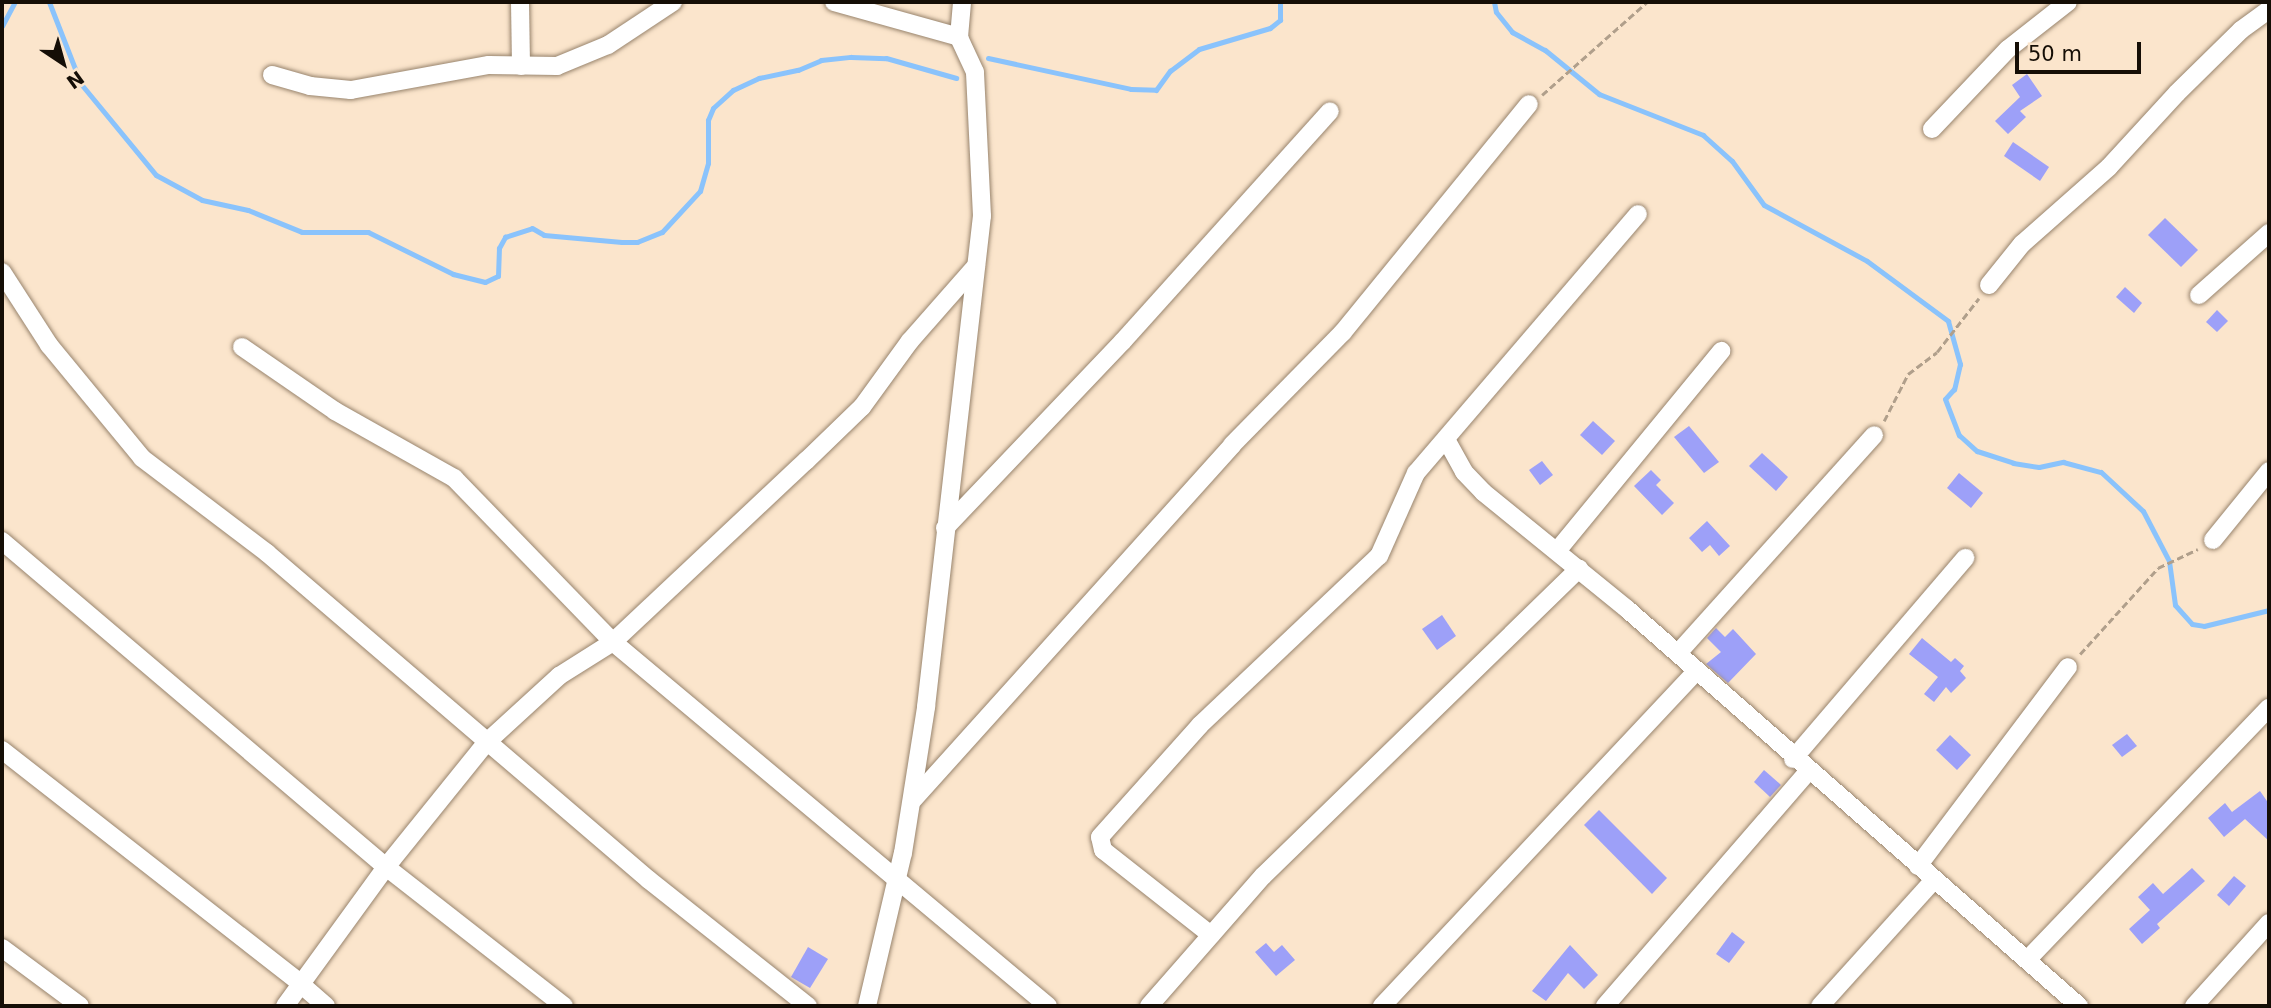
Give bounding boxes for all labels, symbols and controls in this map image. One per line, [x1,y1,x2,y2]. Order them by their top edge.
north arrow [28,28,98,98]
scale bar [2019,28,2145,72]
text: 50 m [2028,42,2082,66]
text: N [62,66,88,94]

